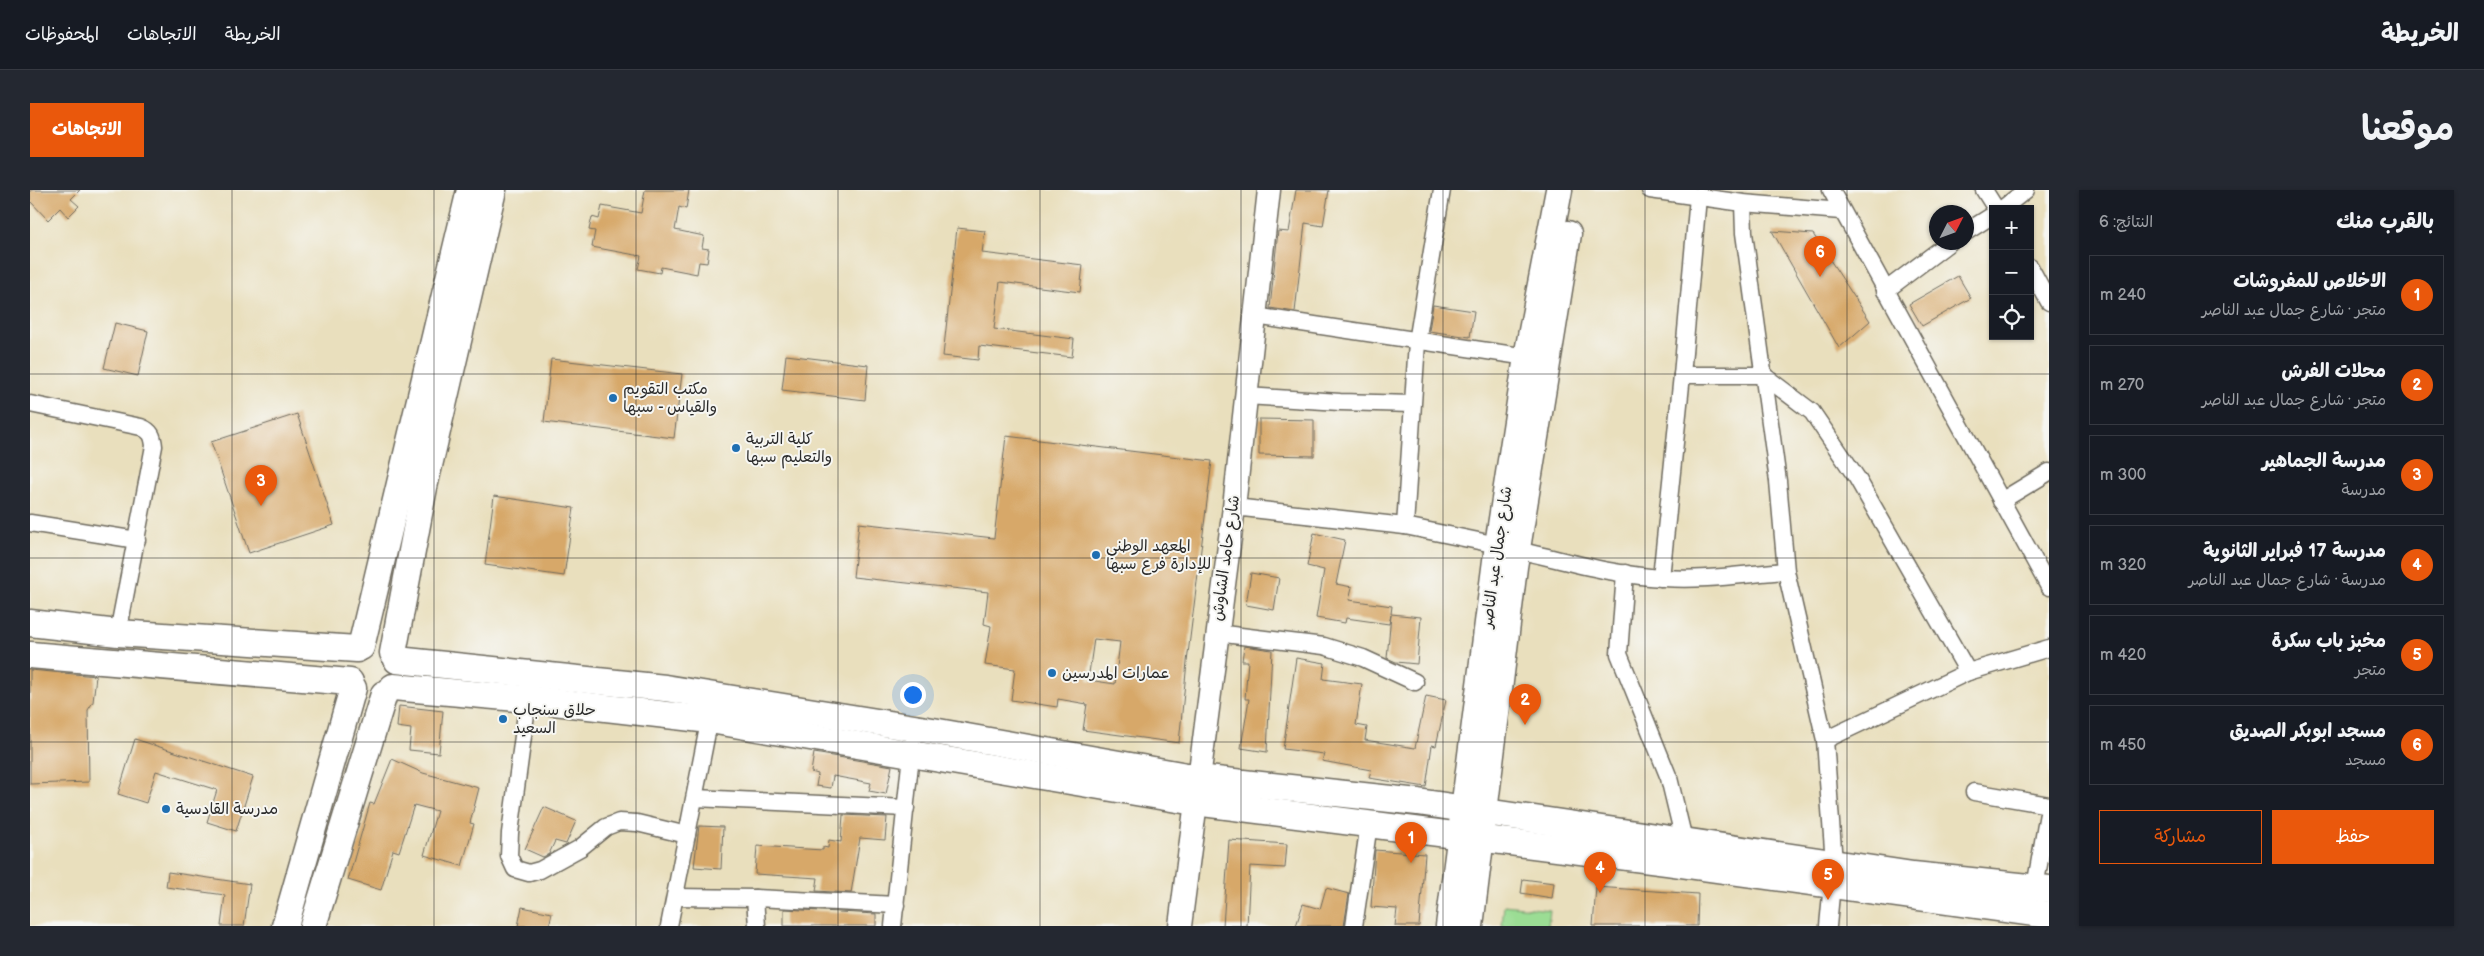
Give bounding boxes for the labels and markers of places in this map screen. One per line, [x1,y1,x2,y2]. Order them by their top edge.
pin: 6 [1804,236,1836,277]
place label: مكتب التقويم والقياس - سبها [623,380,717,417]
marker: مكتب التقويم والقياس - سبها [607,392,619,404]
place label: كلية التربية والتعليم سبها [746,430,832,469]
marker: كلية التربية والتعليم سبها [730,442,742,454]
pin: 3 [245,465,277,506]
place label: المعهد الوطني للإدارة فرع سبها [1106,537,1211,575]
marker: المعهد الوطني للإدارة فرع سبها [1090,549,1102,561]
place label: عمارات المدرسين [1062,664,1170,683]
marker: عمارات المدرسين [1046,667,1058,679]
pin: 2 [1509,684,1541,725]
place label: حلاق سنجاب السعيد [513,701,596,738]
marker: حلاق سنجاب السعيد [497,713,509,725]
place label: مدرسة القادسية [176,800,278,819]
marker: مدرسة القادسية [160,803,172,815]
pin: 1 [1395,822,1427,863]
pin: 4 [1584,852,1616,893]
pin: 5 [1812,859,1844,900]

